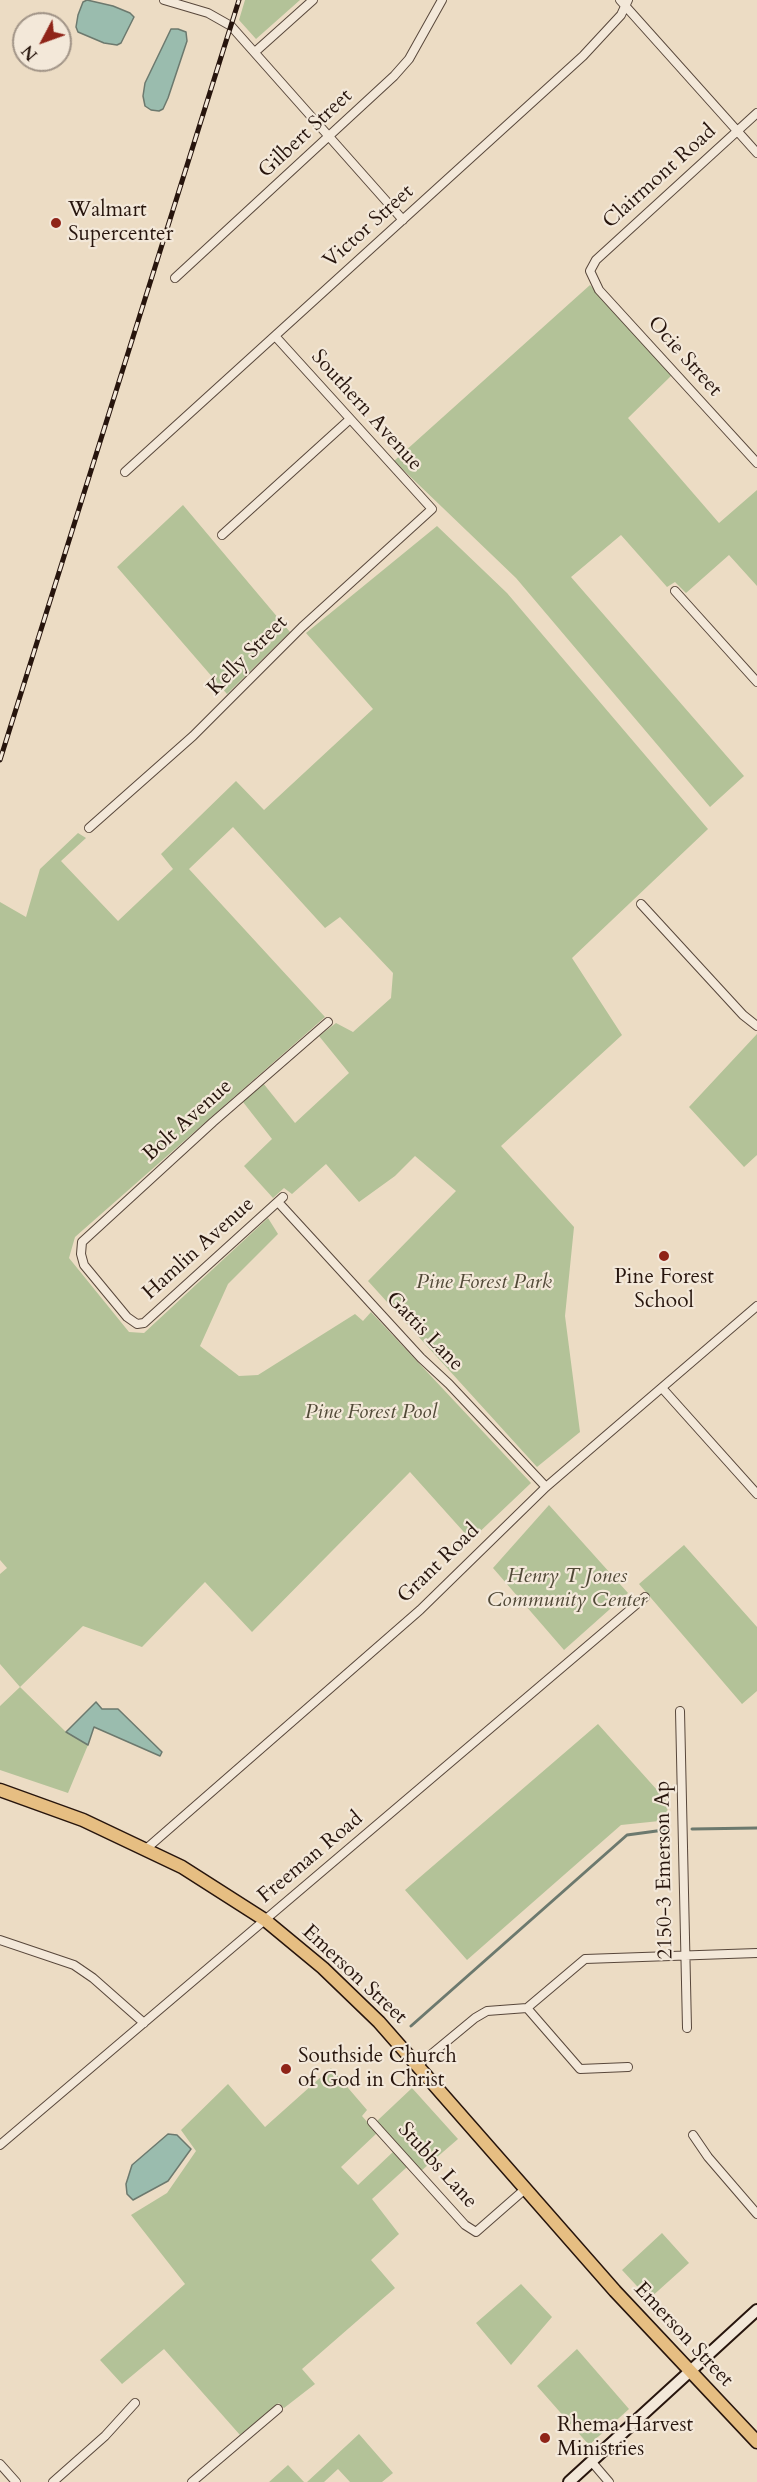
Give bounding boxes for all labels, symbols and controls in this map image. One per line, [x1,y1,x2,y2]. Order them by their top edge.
north arrow [12,12,72,72]
text: N [17,40,43,65]
street label: Gilbert Street [254,84,358,184]
street label: Clairmont Road [598,120,722,234]
street label: Victor Street [319,180,419,274]
place label: Walmart Supercenter [68,198,173,248]
marker: Walmart Supercenter [49,216,63,230]
street label: Ocie Street [641,312,727,402]
street label: Southern Avenue [305,345,427,477]
street label: Kelly Street [203,611,293,701]
street label: Bolt Avenue [138,1074,238,1168]
street label: Hamlin Avenue [138,1192,260,1306]
marker: Pine Forest School [657,1249,671,1263]
place label: Pine Forest School [614,1265,714,1315]
park label: Pine Forest Park [416,1270,552,1296]
street label: Gattis Lane [380,1287,468,1377]
park label: Pine Forest Pool [305,1400,437,1426]
street label: Grant Road [393,1519,485,1609]
park label: Henry T Jones Community Center [487,1564,647,1614]
street label: 2150-3 Emerson Ap [651,1780,679,1960]
street label: Freeman Road [253,1807,369,1909]
street label: Emerson Street [296,1920,412,2030]
place label: Southside Church of God in Christ [298,2044,457,2094]
marker: Southside Church of God in Christ [279,2062,293,2076]
street label: Stubbs Lane [392,2118,482,2214]
street label: Emerson Street [628,2277,738,2393]
place label: Rhema Harvest Ministries [557,2413,693,2463]
marker: Rhema Harvest Ministries [538,2431,552,2445]

